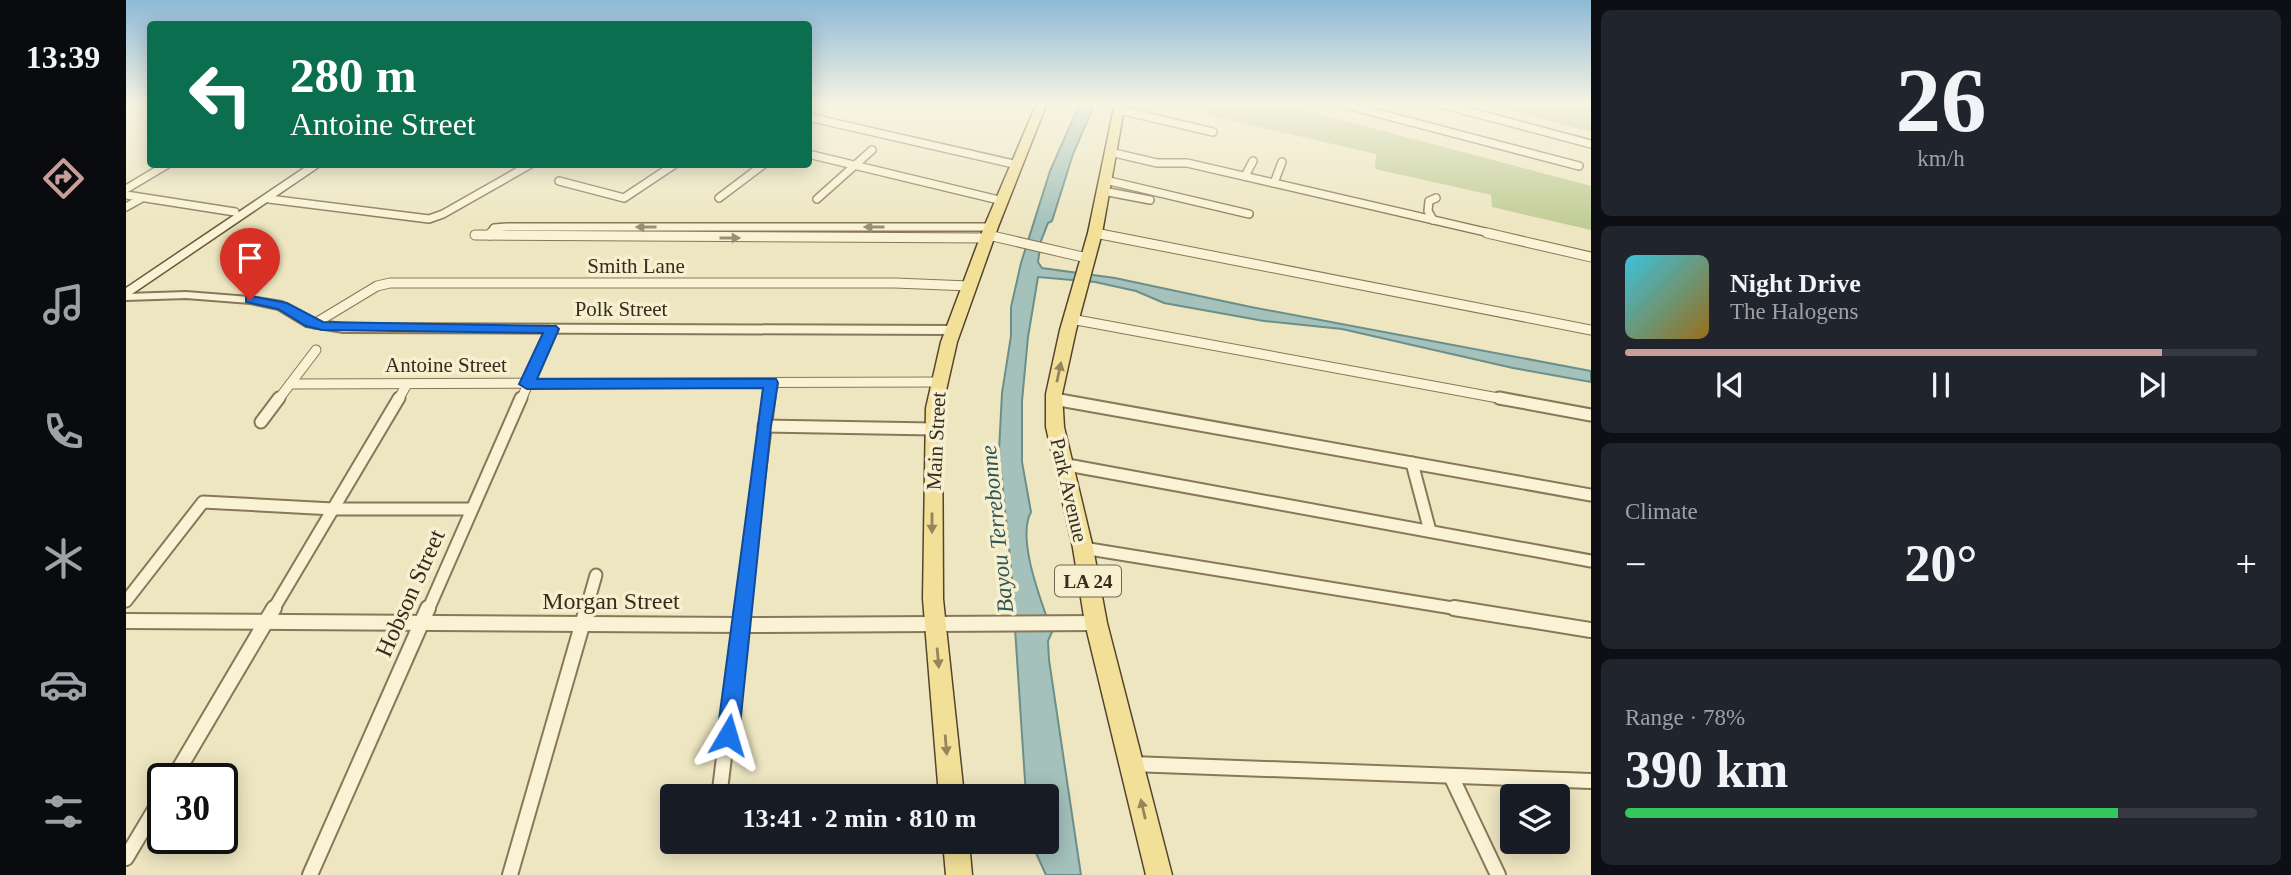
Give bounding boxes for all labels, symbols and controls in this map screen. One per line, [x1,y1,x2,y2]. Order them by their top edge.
text: 13:39 [26,39,100,75]
text: 280 m [290,48,417,103]
icon: left [175,49,266,140]
text: 26 [1896,50,1987,151]
text: Antoine Street [290,106,476,142]
text: km/h [1917,146,1965,171]
icon: directions [39,154,88,203]
one-way arrow [635,221,657,233]
one-way arrow [862,221,884,233]
pin [220,228,280,300]
one-way arrow [719,232,741,244]
icon: arrive [231,239,269,277]
street label: Smith Lane [587,254,685,278]
text: Night Drive [1730,269,1861,298]
icon: music [39,280,88,329]
street label: Polk Street [575,297,668,321]
text: The Halogens [1730,299,1858,324]
street label: Antoine Street [385,353,507,377]
one-way arrow [1054,361,1065,383]
icon: previous [1711,366,1749,404]
icon: pause [1922,366,1960,404]
icon: next [2133,366,2171,404]
street label: Main Street [921,391,951,491]
icon: phone [39,407,88,456]
street label: Park Avenue [1045,435,1093,545]
water label: Bayou Terrebonne [976,444,1018,614]
text: Climate [1625,499,1698,524]
one-way arrow [926,512,938,534]
street label: Hobson Street [370,525,450,661]
icon: climate [39,534,88,583]
text: 20° [1905,535,1977,592]
text: − [1625,543,1646,585]
text: + [2236,543,2257,585]
road number: LA 24 [1055,566,1121,596]
street label: Morgan Street [542,588,680,614]
one-way arrow [933,648,944,670]
icon: car [39,660,88,709]
position arrow [691,698,765,772]
text: Range · 78% [1625,705,1745,730]
one-way arrow [941,734,952,756]
text: 390 km [1625,741,1788,798]
speed limit sign: 30 [147,763,238,854]
map controls [1500,784,1570,854]
button: layers [1500,784,1570,854]
icon: filters [39,787,88,836]
one-way arrow [1137,798,1148,820]
text: 13:41 · 2 min · 810 m [743,804,977,833]

